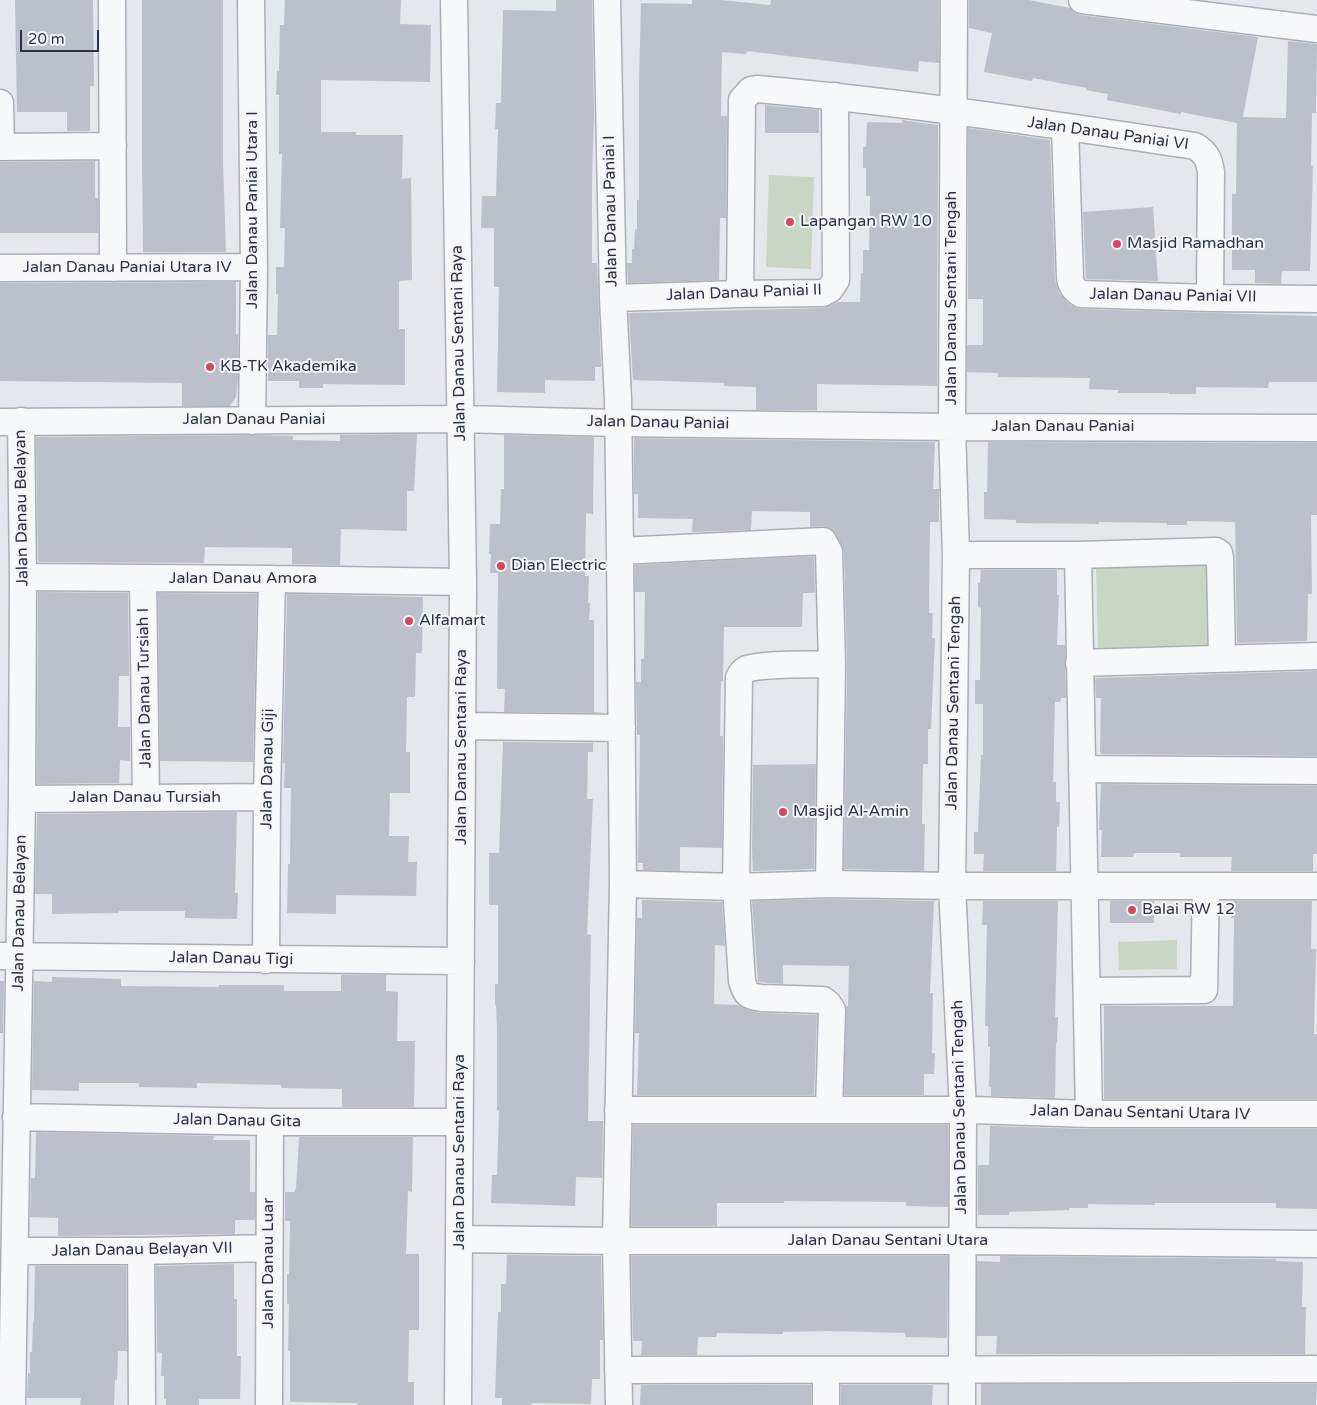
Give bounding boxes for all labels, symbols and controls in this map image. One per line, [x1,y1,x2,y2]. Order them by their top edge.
scale bar [22,20,101,52]
text: 20 m [28,30,65,48]
street label: Jalan Danau Paniai Utara I [243,111,263,309]
street label: Jalan Danau Paniai VI [1026,113,1190,155]
street label: Jalan Danau Paniai I [600,135,622,287]
street label: Jalan Danau Sentani Tengah [942,191,962,405]
place label: Lapangan RW 10 [800,212,932,232]
marker: Lapangan RW 10 [784,216,796,228]
place label: Masjid Ramadhan [1127,234,1264,254]
marker: Masjid Ramadhan [1111,238,1123,250]
street label: Jalan Danau Sentani Raya [448,245,470,441]
street label: Jalan Danau Paniai Utara IV [23,258,231,278]
street label: Jalan Danau Paniai II [666,281,822,305]
street label: Jalan Danau Paniai VII [1089,285,1257,307]
place label: KB-TK Akademika [220,357,357,377]
marker: KB-TK Akademika [204,361,216,373]
street label: Jalan Danau Paniai [183,410,325,430]
street label: Jalan Danau Paniai [586,412,730,434]
street label: Jalan Danau Paniai [992,417,1134,437]
street label: Jalan Danau Belayan [11,429,33,587]
place label: Dian Electric [511,556,606,576]
marker: Dian Electric [495,560,507,572]
street label: Jalan Danau Amora [169,569,317,589]
street label: Jalan Danau Sentani Tengah [943,596,965,810]
street label: Jalan Danau Tursiah I [134,608,156,768]
place label: Alfamart [419,611,486,631]
marker: Alfamart [403,615,415,627]
street label: Jalan Danau Sentani Raya [452,649,472,845]
street label: Jalan Danau Giji [257,708,279,830]
street label: Jalan Danau Tursiah [69,788,221,808]
place label: Masjid Al-Amin [793,802,909,822]
marker: Masjid Al-Amin [777,806,789,818]
street label: Jalan Danau Belayan [9,834,31,992]
place label: Balai RW 12 [1142,900,1235,920]
marker: Balai RW 12 [1126,904,1138,916]
street label: Jalan Danau Tigi [169,948,293,970]
street label: Jalan Danau Sentani Tengah [949,1000,971,1214]
street label: Jalan Danau Sentani Raya [450,1054,470,1250]
street label: Jalan Danau Sentani Utara IV [1030,1101,1250,1125]
street label: Jalan Danau Gita [173,1110,301,1132]
street label: Jalan Danau Luar [259,1198,279,1328]
street label: Jalan Danau Sentani Utara [788,1231,988,1251]
street label: Jalan Danau Belayan VII [51,1239,233,1261]

